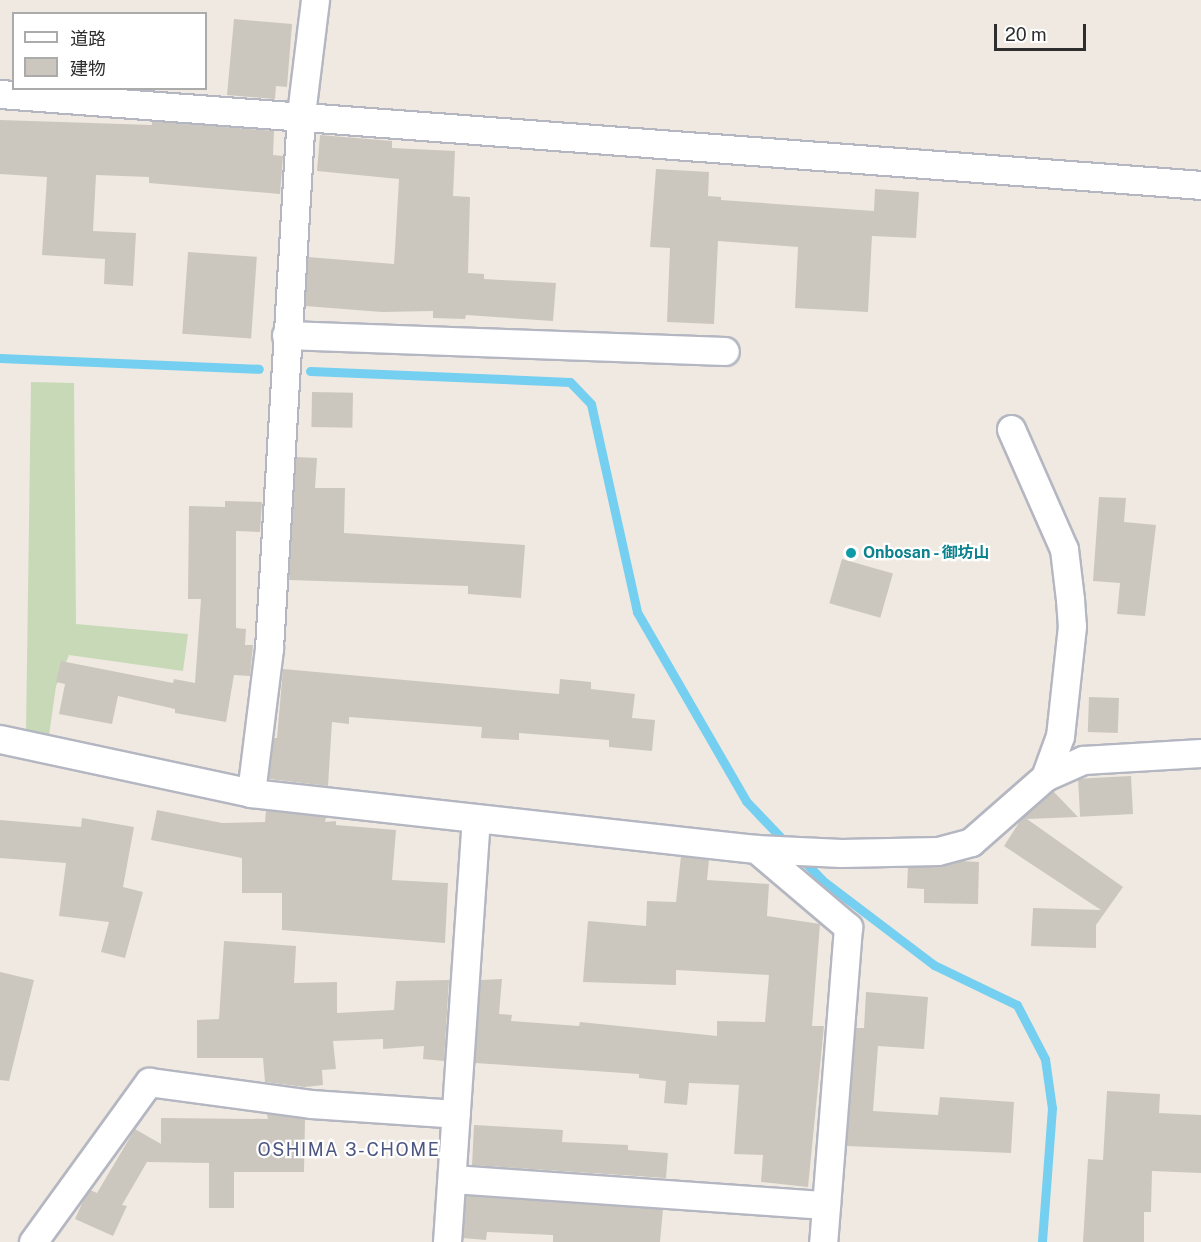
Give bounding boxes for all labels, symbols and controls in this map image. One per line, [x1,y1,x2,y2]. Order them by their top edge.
legend [12,12,207,90]
scale bar [997,12,1088,50]
text: 20 m [1005,24,1047,45]
text: 道路 [70,28,106,49]
text: 建物 [70,58,106,79]
place label: Onbosan - 御坊山 [863,543,992,563]
marker: Onbosan - 御坊山 [844,546,858,560]
district label: OSHIMA 3-CHOME [258,1139,440,1161]

